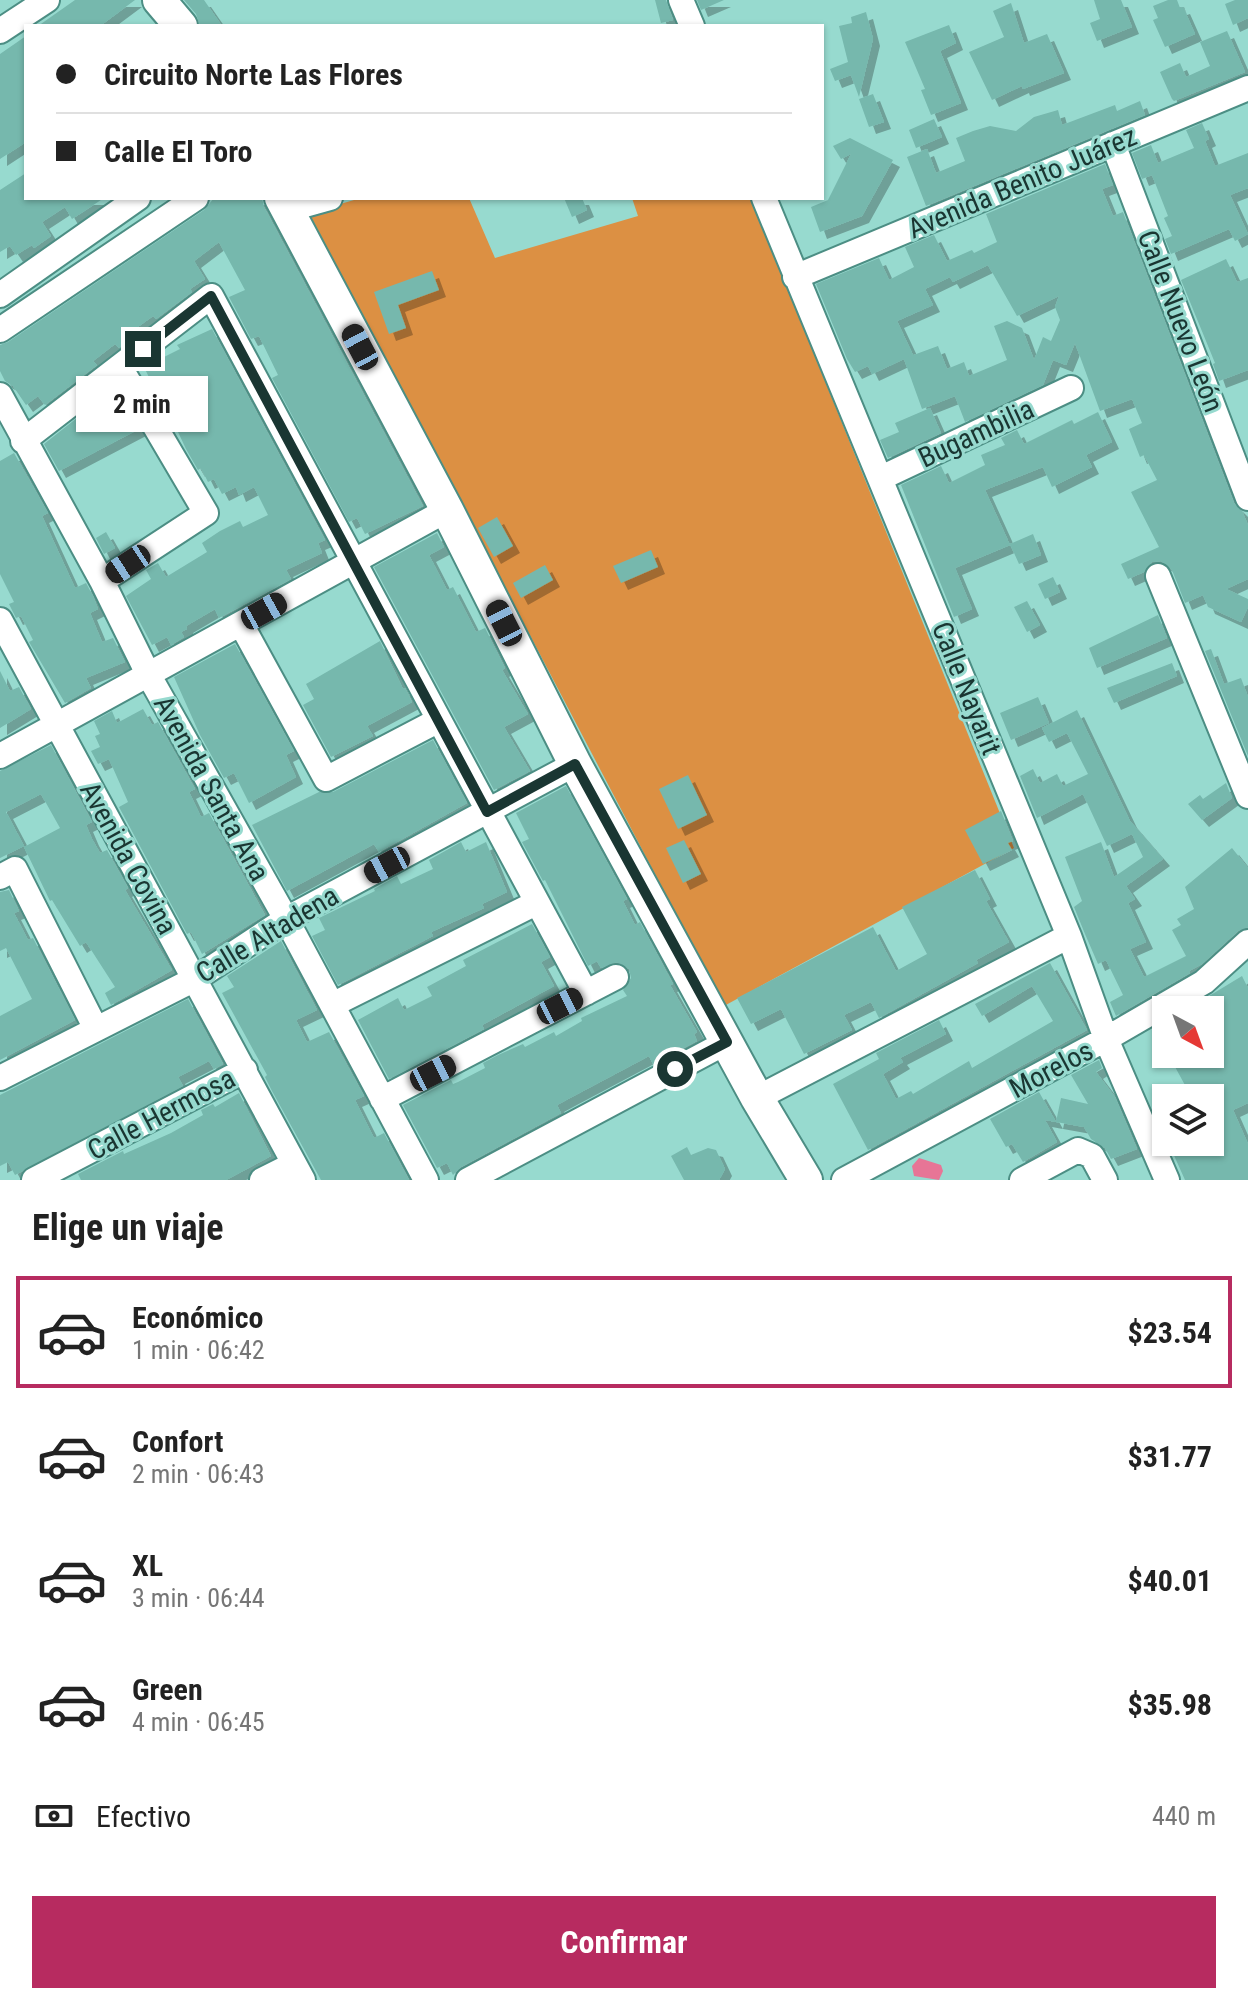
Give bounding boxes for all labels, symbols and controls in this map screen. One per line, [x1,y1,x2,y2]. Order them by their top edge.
text: Circuito Norte Las Flores [104,57,403,92]
street label: Avenida Benito Juárez [903,119,1141,246]
text: Calle El Toro [104,134,252,169]
street label: Calle Nuevo León [1131,226,1230,417]
car [338,320,382,374]
route end [125,331,161,367]
callout: 2 min [77,377,209,433]
text: 2 min [113,389,171,419]
street label: Bugambilia [913,392,1039,475]
car [101,541,155,587]
car [237,589,291,633]
car [482,596,526,650]
street label: Calle Nayarit [925,617,1008,759]
street label: Avenida Santa Ana [147,690,276,887]
street label: Avenida Covina [73,776,184,940]
car [360,843,414,887]
street label: Calle Altadena [190,879,344,990]
car [533,984,587,1028]
north arrow [1152,996,1224,1068]
map controls [1152,996,1224,1156]
street label: Morelos [1004,1034,1099,1105]
car [406,1051,460,1095]
route start [657,1051,693,1087]
street label: Calle Hermosa [82,1062,241,1167]
button: layers [1152,1084,1224,1156]
text: Elige un viaje [32,1207,223,1249]
icon: car [36,1296,108,1368]
text: Económico [132,1300,263,1335]
text: $23.54 [1127,1315,1212,1350]
text: 1 min · 06:42 [132,1335,265,1365]
icon: car [36,1420,108,1492]
text: Confort [132,1424,223,1459]
text: $31.77 [1127,1439,1212,1474]
text: 2 min · 06:43 [132,1459,265,1489]
icon: car [36,1544,108,1616]
text: XL [132,1548,163,1583]
text: $40.01 [1127,1563,1212,1598]
text: 3 min · 06:44 [132,1583,265,1613]
icon: car [36,1668,108,1740]
text: Green [132,1672,203,1707]
text: $35.98 [1127,1687,1212,1722]
text: 4 min · 06:45 [132,1707,265,1737]
icon: cash [32,1794,76,1838]
text: Efectivo [96,1799,191,1834]
text: 440 m [1152,1801,1216,1831]
button: Confirmar [32,1896,1216,1988]

